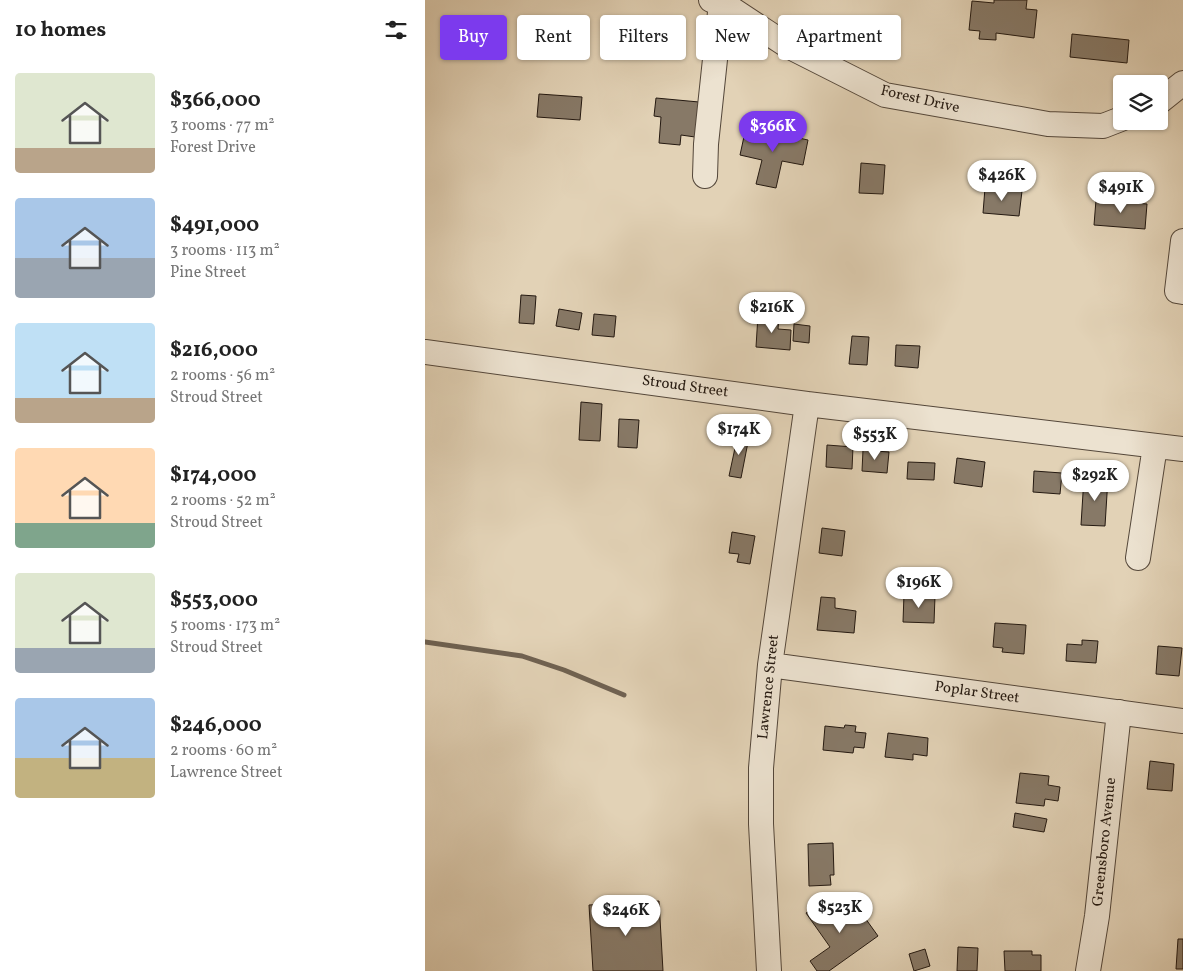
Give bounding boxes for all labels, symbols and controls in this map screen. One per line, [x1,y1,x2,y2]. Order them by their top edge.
chip: Buy [440,15,507,60]
chip: Rent [517,15,590,60]
chip: Filters [600,15,686,60]
chip: New [696,15,768,60]
chip: Apartment [778,15,901,60]
text: 10 homes [15,16,106,45]
icon: filters [382,16,410,44]
map controls [1113,75,1168,130]
button: layers [1113,75,1168,130]
street label: Forest Drive [878,81,962,119]
text: $366,000 [170,86,261,115]
icon: home [55,93,115,153]
pin: $366K [738,110,808,153]
text: 3 rooms · 77 m² [170,115,274,137]
text: $366K [750,116,796,138]
text: Forest Drive [170,137,256,159]
pin: $426K [967,160,1037,202]
text: $426K [978,165,1026,187]
pin: $491K [1086,172,1156,214]
text: $491K [1098,177,1144,199]
text: $491,000 [170,211,259,240]
icon: home [55,218,115,278]
text: 3 rooms · 113 m² [170,240,280,262]
text: Pine Street [170,262,246,284]
pin: $216K [737,292,807,334]
text: $216K [750,297,794,319]
text: $216,000 [170,336,258,365]
icon: home [55,343,115,403]
text: 2 rooms · 56 m² [170,365,275,387]
street label: Stroud Street [640,371,730,403]
text: Stroud Street [170,387,263,409]
pin: $174K [704,414,774,456]
pin: $553K [840,418,910,461]
text: $174K [717,419,761,441]
text: $553K [853,424,897,446]
pin: $292K [1060,460,1130,502]
text: $174,000 [170,461,257,490]
text: $292K [1072,465,1118,487]
icon: home [55,468,115,528]
text: 2 rooms · 52 m² [170,490,276,512]
text: Stroud Street [170,512,263,534]
pin: $196K [884,566,954,609]
text: $196K [897,572,941,594]
text: $553,000 [170,586,258,615]
icon: home [55,593,115,653]
text: 5 rooms · 173 m² [170,615,280,637]
street label: Lawrence Street [753,633,785,741]
text: Stroud Street [170,637,263,659]
street label: Poplar Street [933,677,1021,709]
text: $246,000 [170,711,262,740]
icon: home [55,718,115,778]
text: 2 rooms · 60 m² [170,740,277,762]
text: Lawrence Street [170,762,283,784]
street label: Greensboro Avenue [1088,777,1122,907]
pin: $523K [805,892,875,934]
pin: $246K [591,894,661,937]
text: $523K [818,897,862,919]
text: $246K [602,900,650,922]

